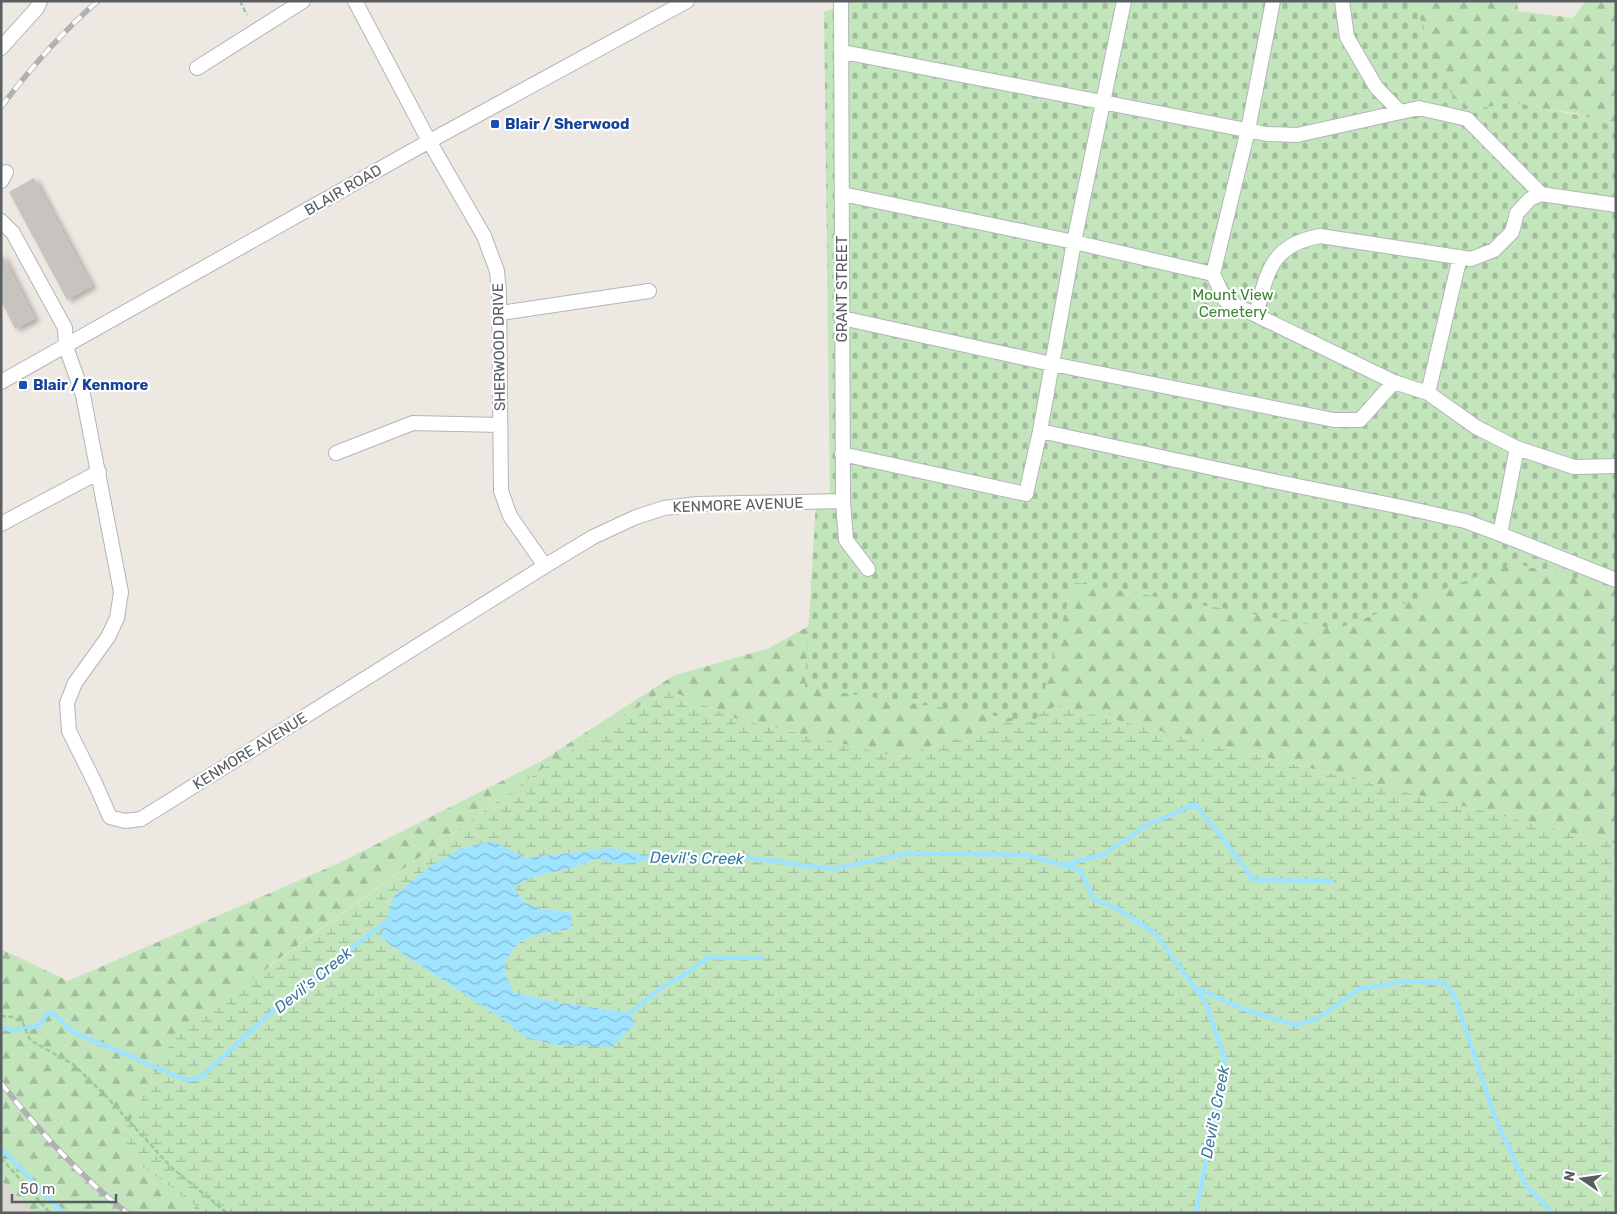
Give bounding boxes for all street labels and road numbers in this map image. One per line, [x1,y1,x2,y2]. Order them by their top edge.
street label: BLAIR ROAD [301,161,385,219]
street label: GRANT STREET [833,235,851,343]
street label: SHERWOOD DRIVE [489,283,509,411]
street label: KENMORE AVENUE [672,494,804,516]
street label: KENMORE AVENUE [190,709,310,793]

